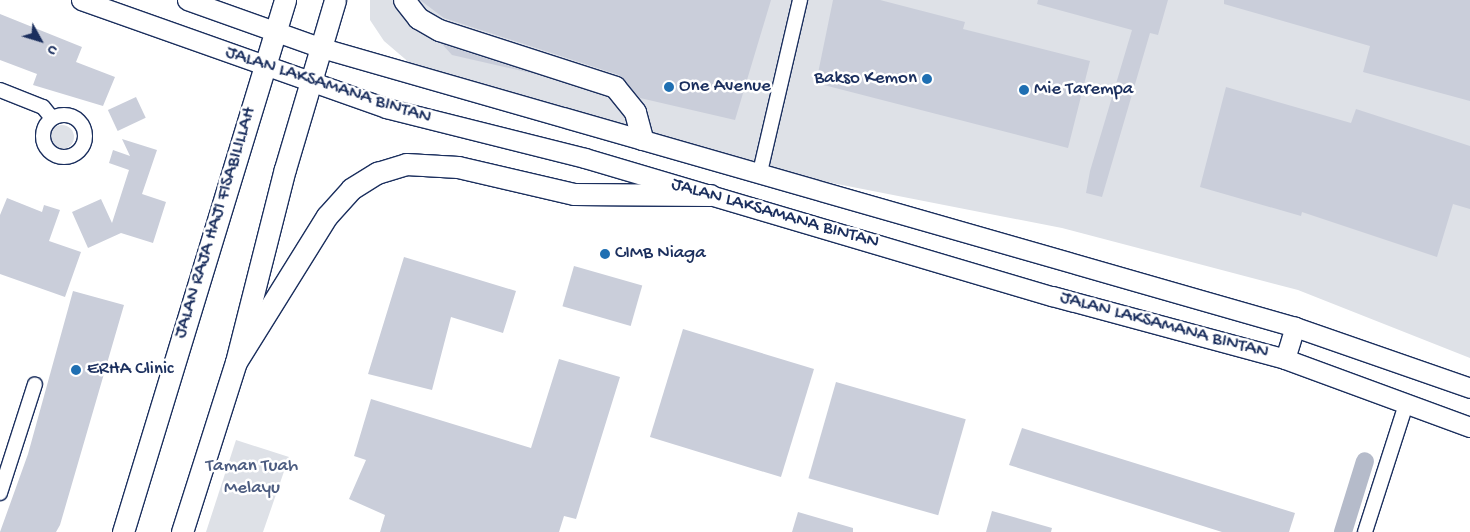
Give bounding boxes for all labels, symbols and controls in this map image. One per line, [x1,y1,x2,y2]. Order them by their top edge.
north arrow [15,15,65,65]
text: U [43,41,61,58]
street label: JALAN LAKSAMANA BINTAN [222,42,434,130]
place label: Bakso Kemon [814,68,917,90]
marker: Bakso Kemon [921,73,933,85]
place label: One Avenue [679,76,771,98]
place label: Mie Tarempa [1034,79,1133,101]
marker: One Avenue [663,81,675,93]
marker: Mie Tarempa [1018,84,1030,96]
street label: JALAN RAJA HAJI FISABILILLAH [170,105,262,341]
street label: JALAN LAKSAMANA BINTAN [668,173,882,255]
place label: CIMB Niaga [615,243,706,265]
marker: CIMB Niaga [599,248,611,260]
street label: JALAN LAKSAMANA BINTAN [1057,287,1271,365]
place label: ERHA Clinic [87,359,174,381]
marker: ERHA Clinic [69,363,83,377]
park label: Taman Tuah Melayu [206,456,298,500]

